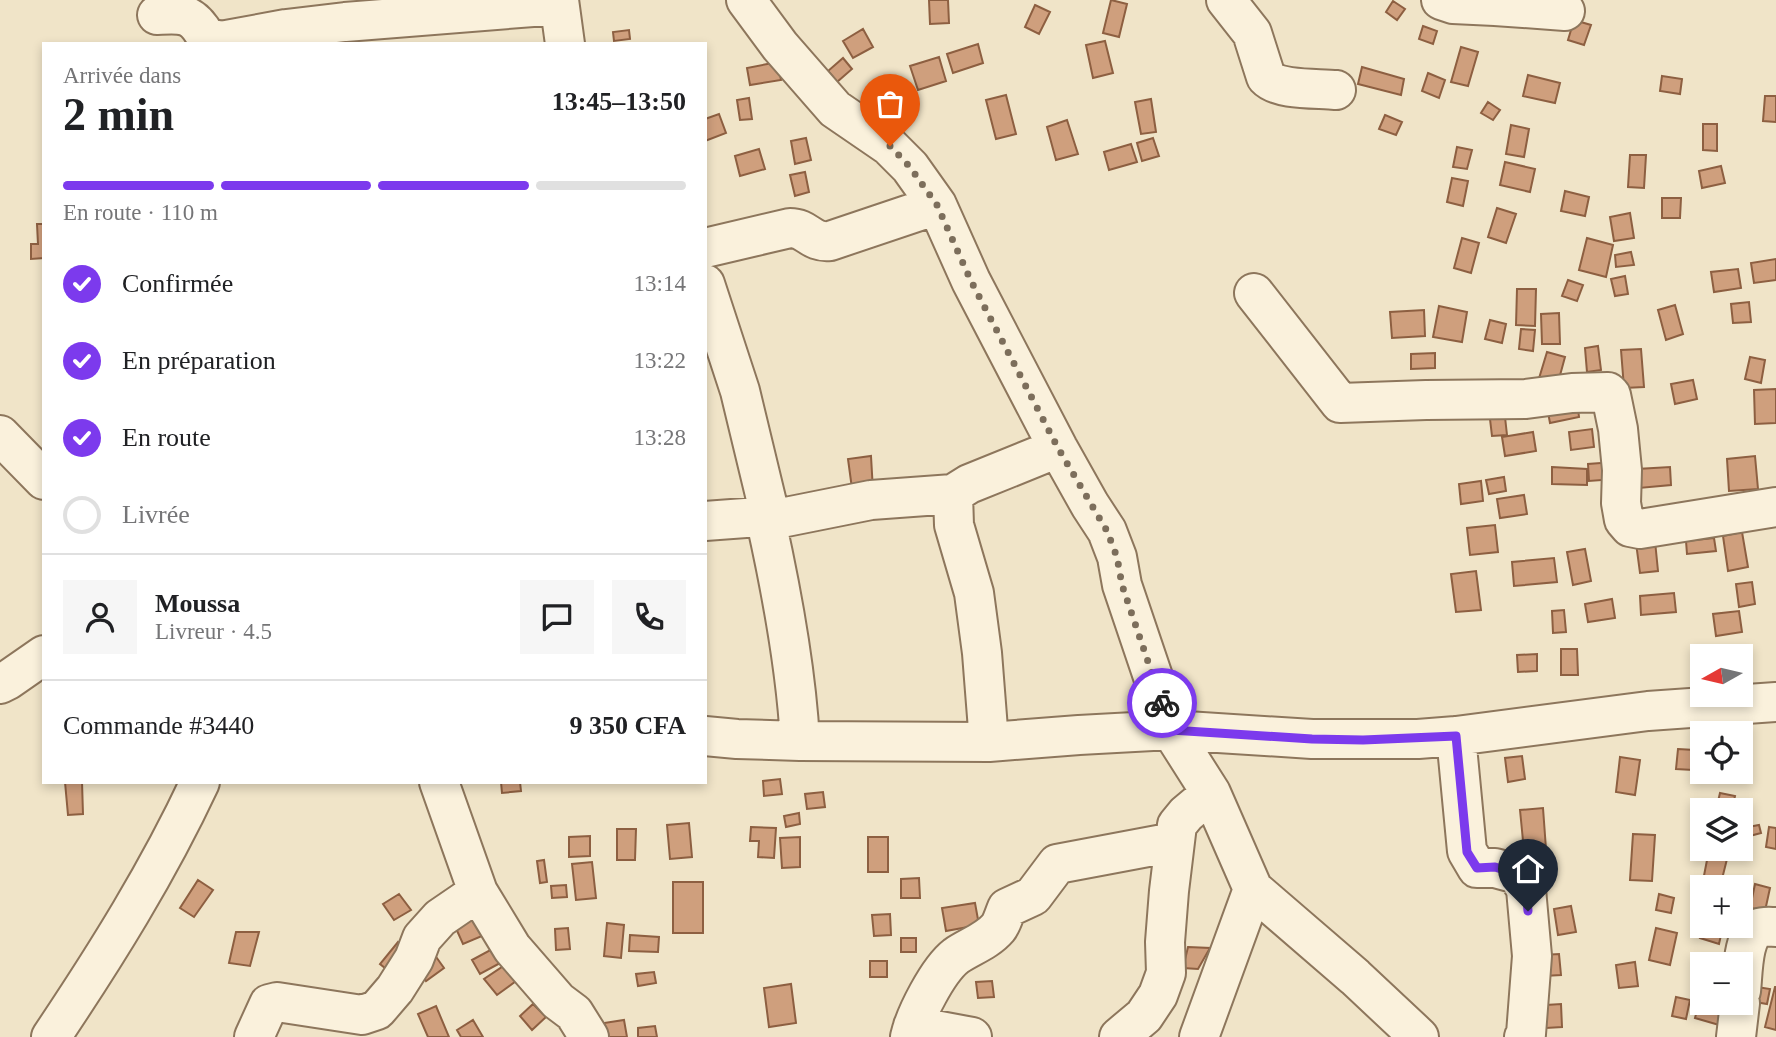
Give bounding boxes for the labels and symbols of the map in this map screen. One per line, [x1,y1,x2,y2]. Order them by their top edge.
pin [860,74,920,146]
north arrow [1690,644,1754,707]
courier [1127,668,1197,738]
pin [1498,839,1558,911]

